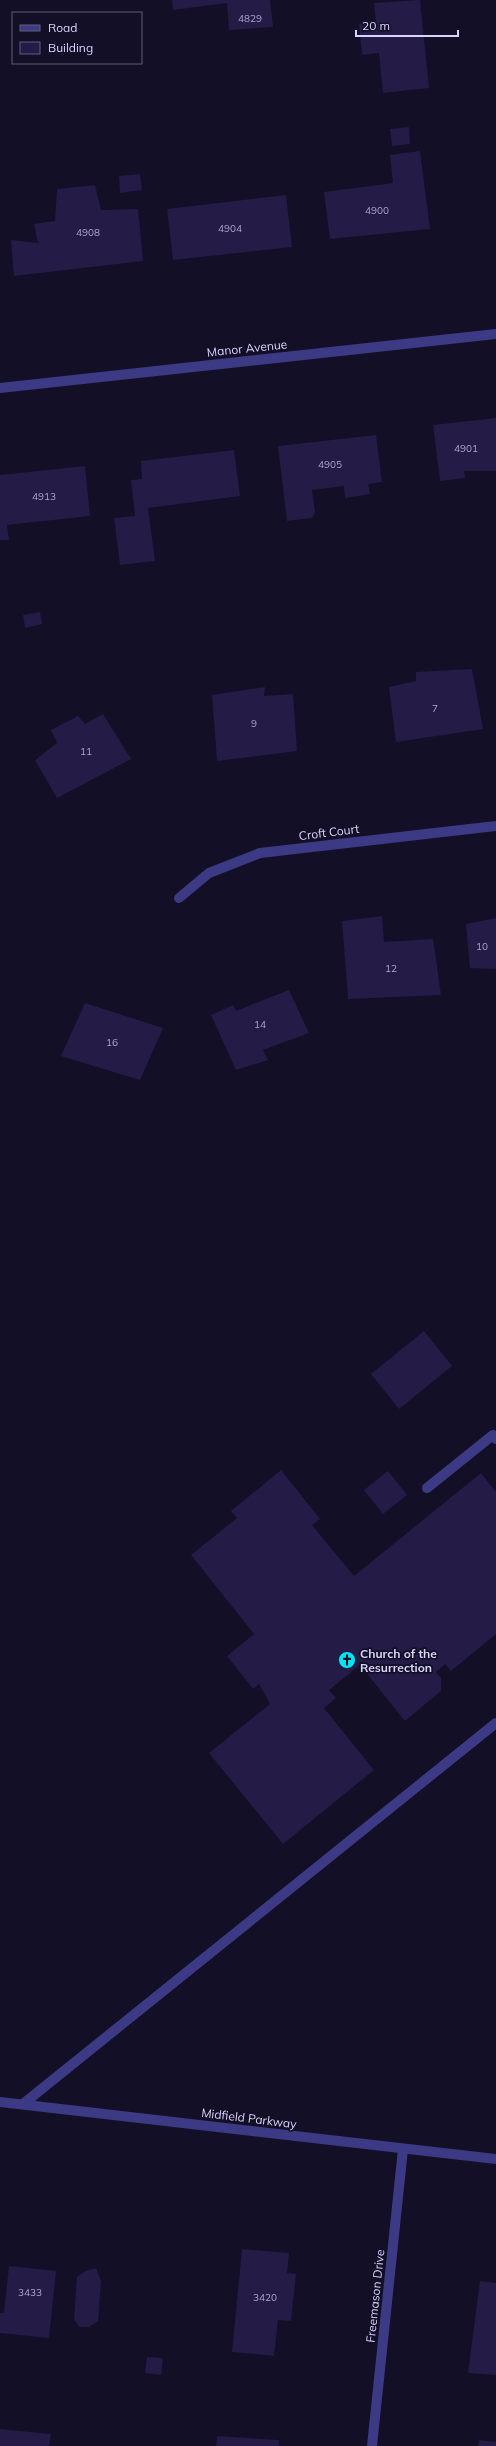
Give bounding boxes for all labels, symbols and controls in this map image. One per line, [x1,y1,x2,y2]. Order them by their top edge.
legend [12,12,142,64]
house number: 4829 [238,12,262,25]
scale bar [356,12,458,38]
text: 20 m [362,18,390,33]
text: Road [48,20,77,35]
text: Building [48,40,93,55]
house number: 4900 [365,204,389,217]
house number: 4904 [218,222,242,235]
house number: 4908 [76,226,100,239]
street label: Manor Avenue [206,336,288,360]
house number: 4901 [454,442,478,455]
house number: 4905 [318,458,342,471]
house number: 4913 [32,490,56,503]
house number: 7 [432,702,438,715]
house number: 9 [251,717,257,730]
house number: 11 [80,745,92,758]
street label: Croft Court [298,821,360,843]
house number: 10 [476,940,488,953]
house number: 12 [385,962,397,975]
house number: 14 [254,1018,266,1031]
house number: 16 [106,1036,118,1049]
place label: Church of the Resurrection [360,1646,437,1675]
church icon: Church of the Resurrection [337,1650,357,1670]
street label: Midfield Parkway [201,2105,298,2131]
street label: Freemason Drive [363,2249,387,2343]
house number: 3433 [18,2286,42,2299]
house number: 3420 [253,2291,277,2304]

